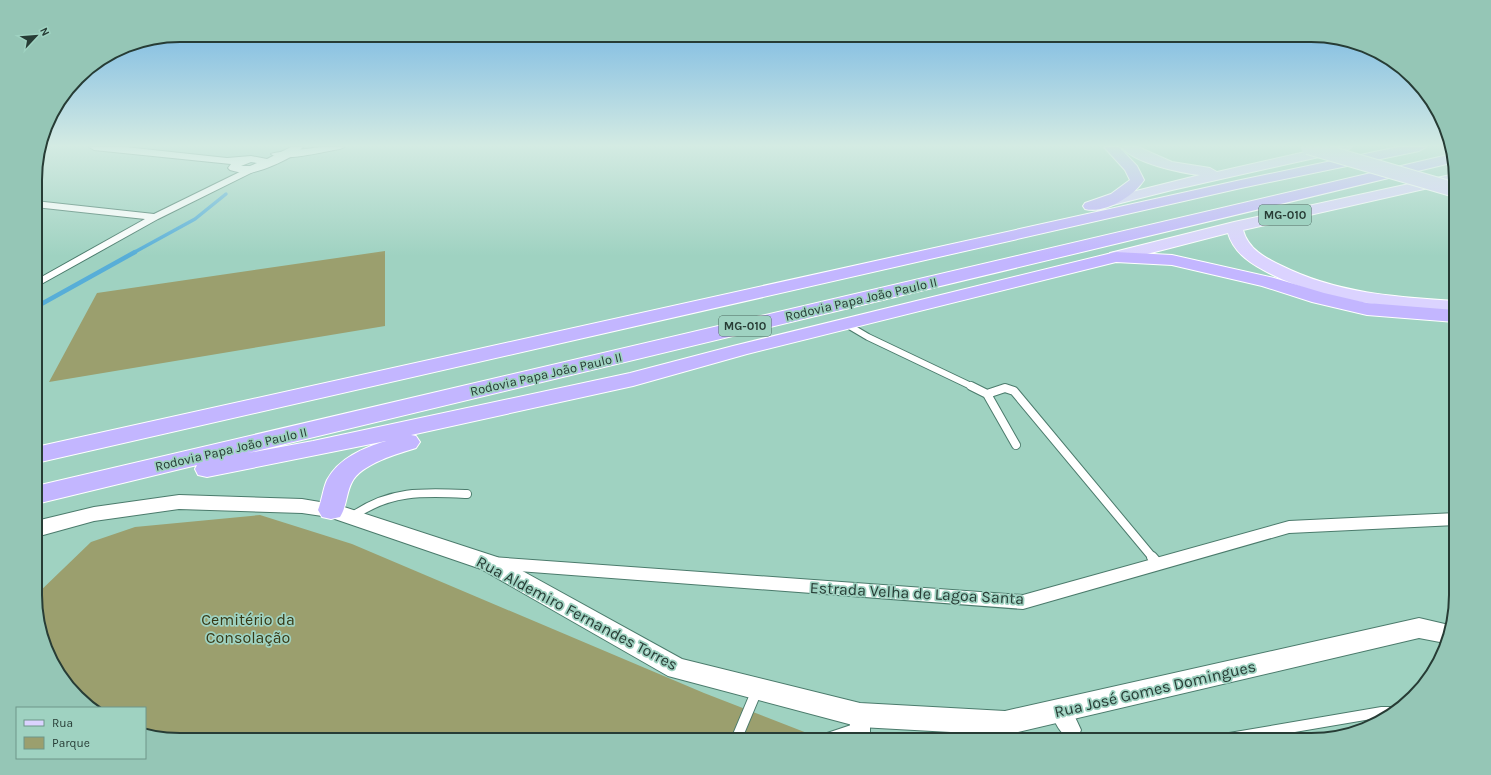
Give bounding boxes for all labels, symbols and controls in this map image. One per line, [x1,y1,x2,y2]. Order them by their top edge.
north arrow [16,16,56,56]
text: N [37,25,52,38]
road number: MG-010 [1259,205,1311,225]
street label: Rodovia Papa João Paulo II [783,274,939,324]
road number: MG-010 [719,316,771,336]
street label: Rodovia Papa João Paulo II [468,349,624,399]
street label: Rodovia Papa João Paulo II [153,424,309,474]
street label: Rua Aldemiro Fernandes Torres [473,552,681,674]
street label: Estrada Velha de Lagoa Santa [809,578,1025,608]
park label: Cemitério da Consolação [201,610,295,647]
street label: Rua José Gomes Domingues [1052,657,1258,721]
legend [16,707,146,759]
text: Rua [52,716,73,730]
text: Parque [52,736,90,750]

